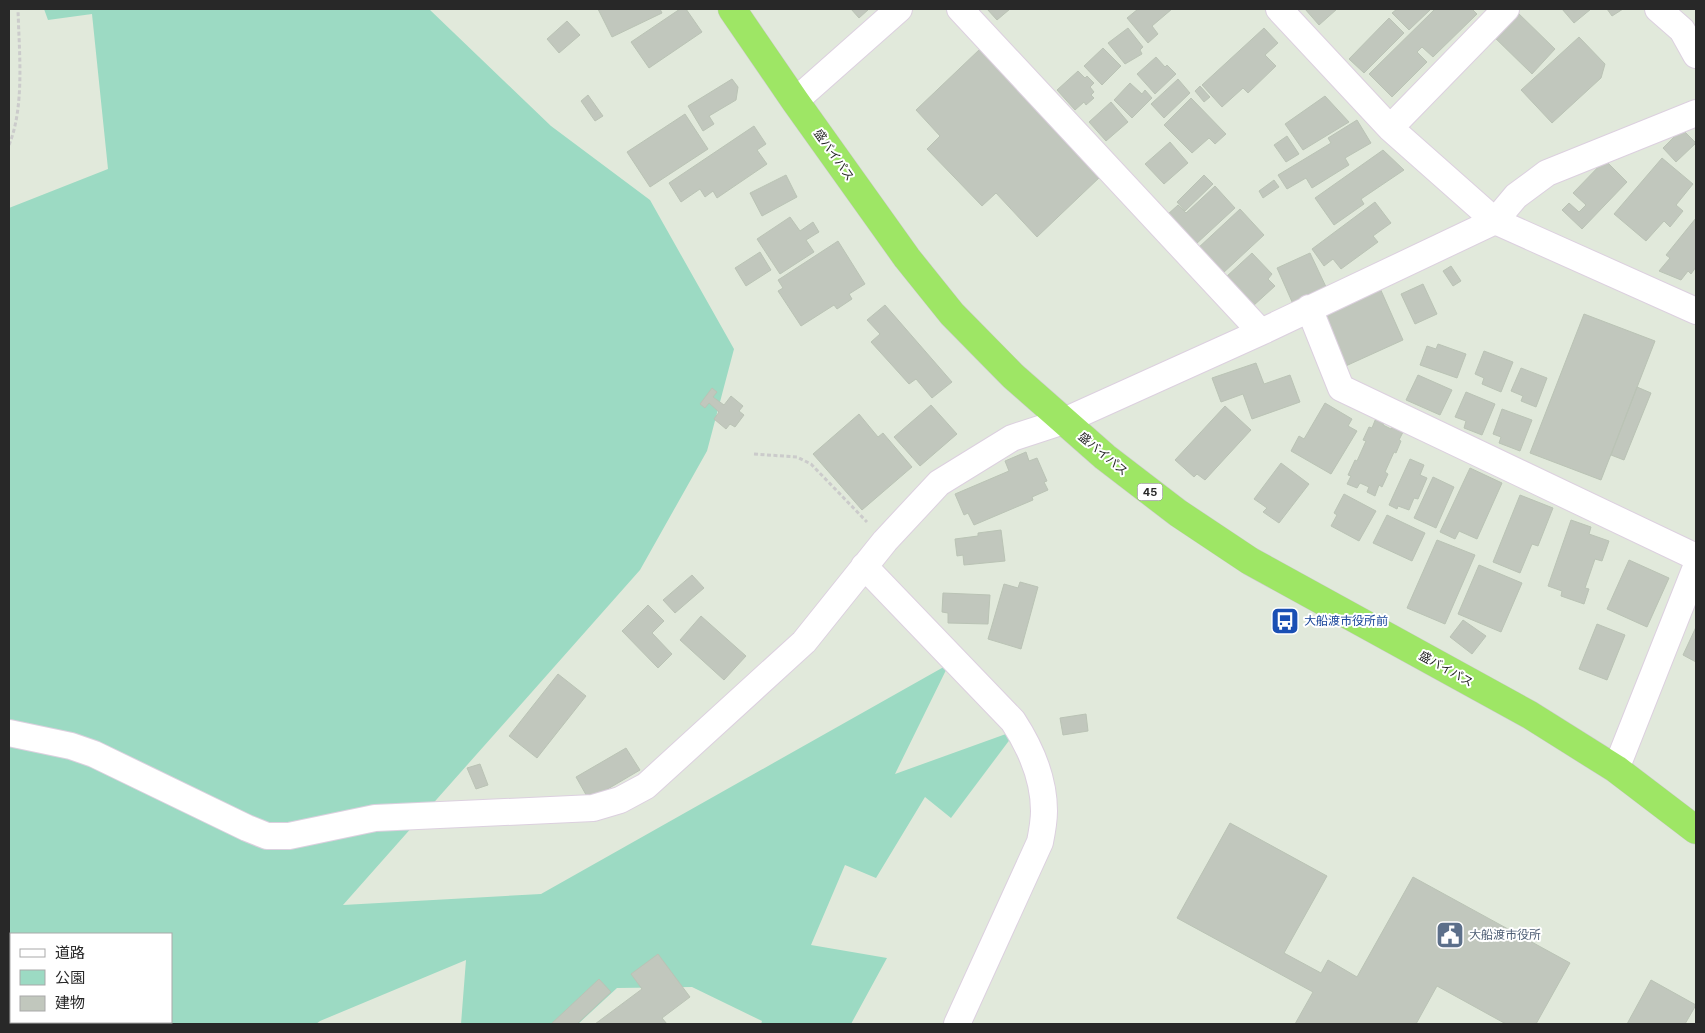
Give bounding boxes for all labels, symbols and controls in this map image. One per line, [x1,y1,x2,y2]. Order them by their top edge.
street label: 盛バイパス [811,126,858,183]
street label: 盛バイパス [1076,429,1131,479]
road number: 45 [1138,484,1162,501]
bus stop icon: 大船渡市役所前 [1270,606,1300,636]
place label: 大船渡市役所前 [1304,613,1388,628]
street label: 盛バイパス [1416,648,1476,690]
public building icon: 大船渡市役所 [1435,920,1465,950]
place label: 大船渡市役所 [1469,927,1541,942]
legend [10,933,172,1023]
text: 道路 [55,943,85,962]
text: 公園 [55,968,85,987]
text: 建物 [55,993,85,1012]

